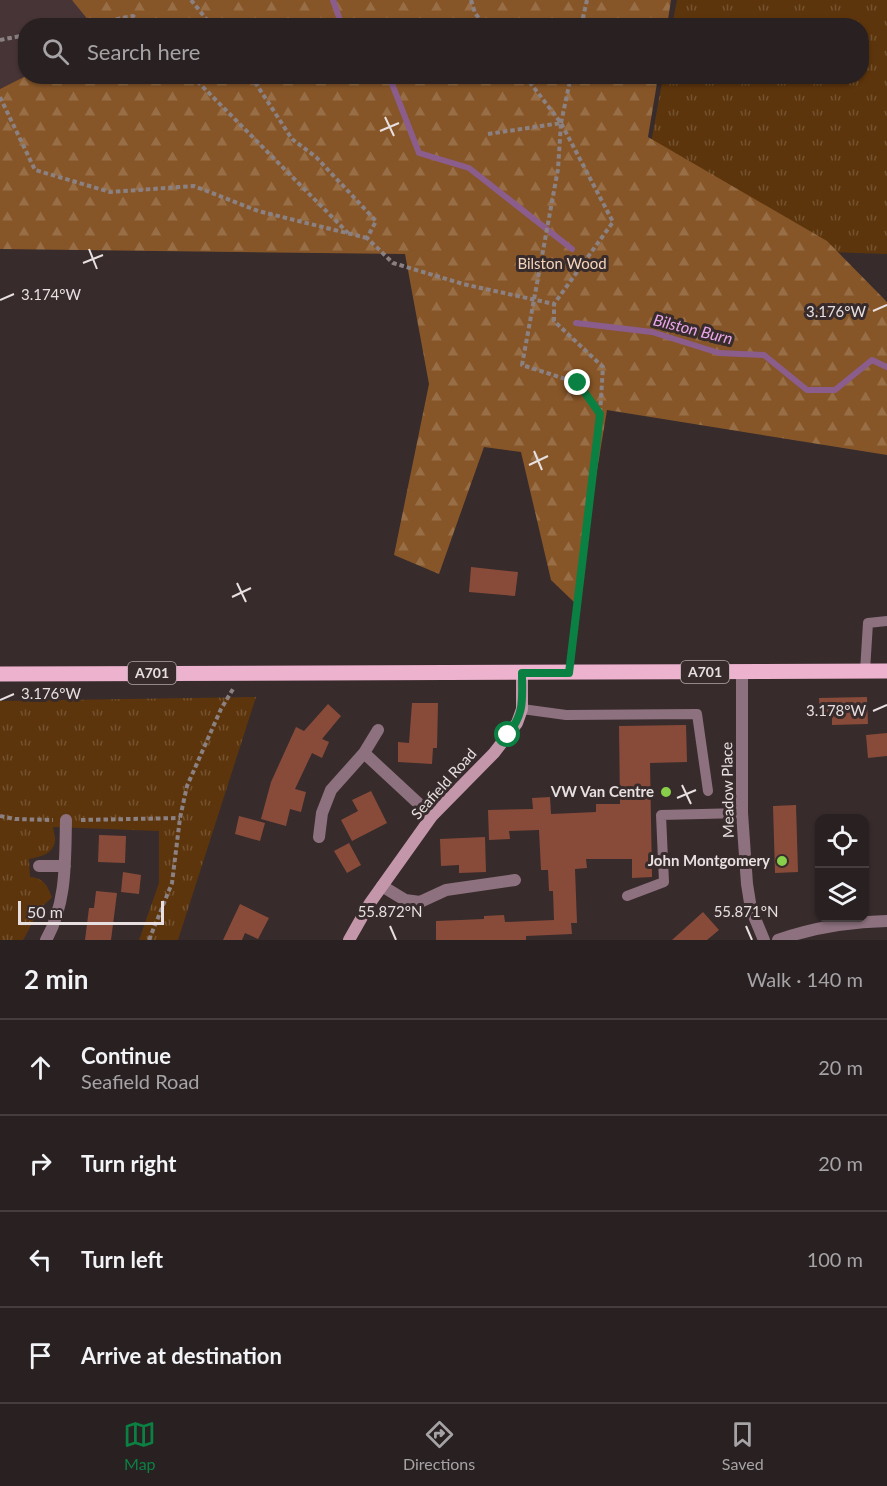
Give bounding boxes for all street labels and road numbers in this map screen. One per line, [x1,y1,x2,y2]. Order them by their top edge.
road number: A701 [681,661,729,683]
road number: A701 [128,662,176,684]
street label: Meadow Place [717,742,737,838]
street label: Seafield Road [407,744,480,822]

